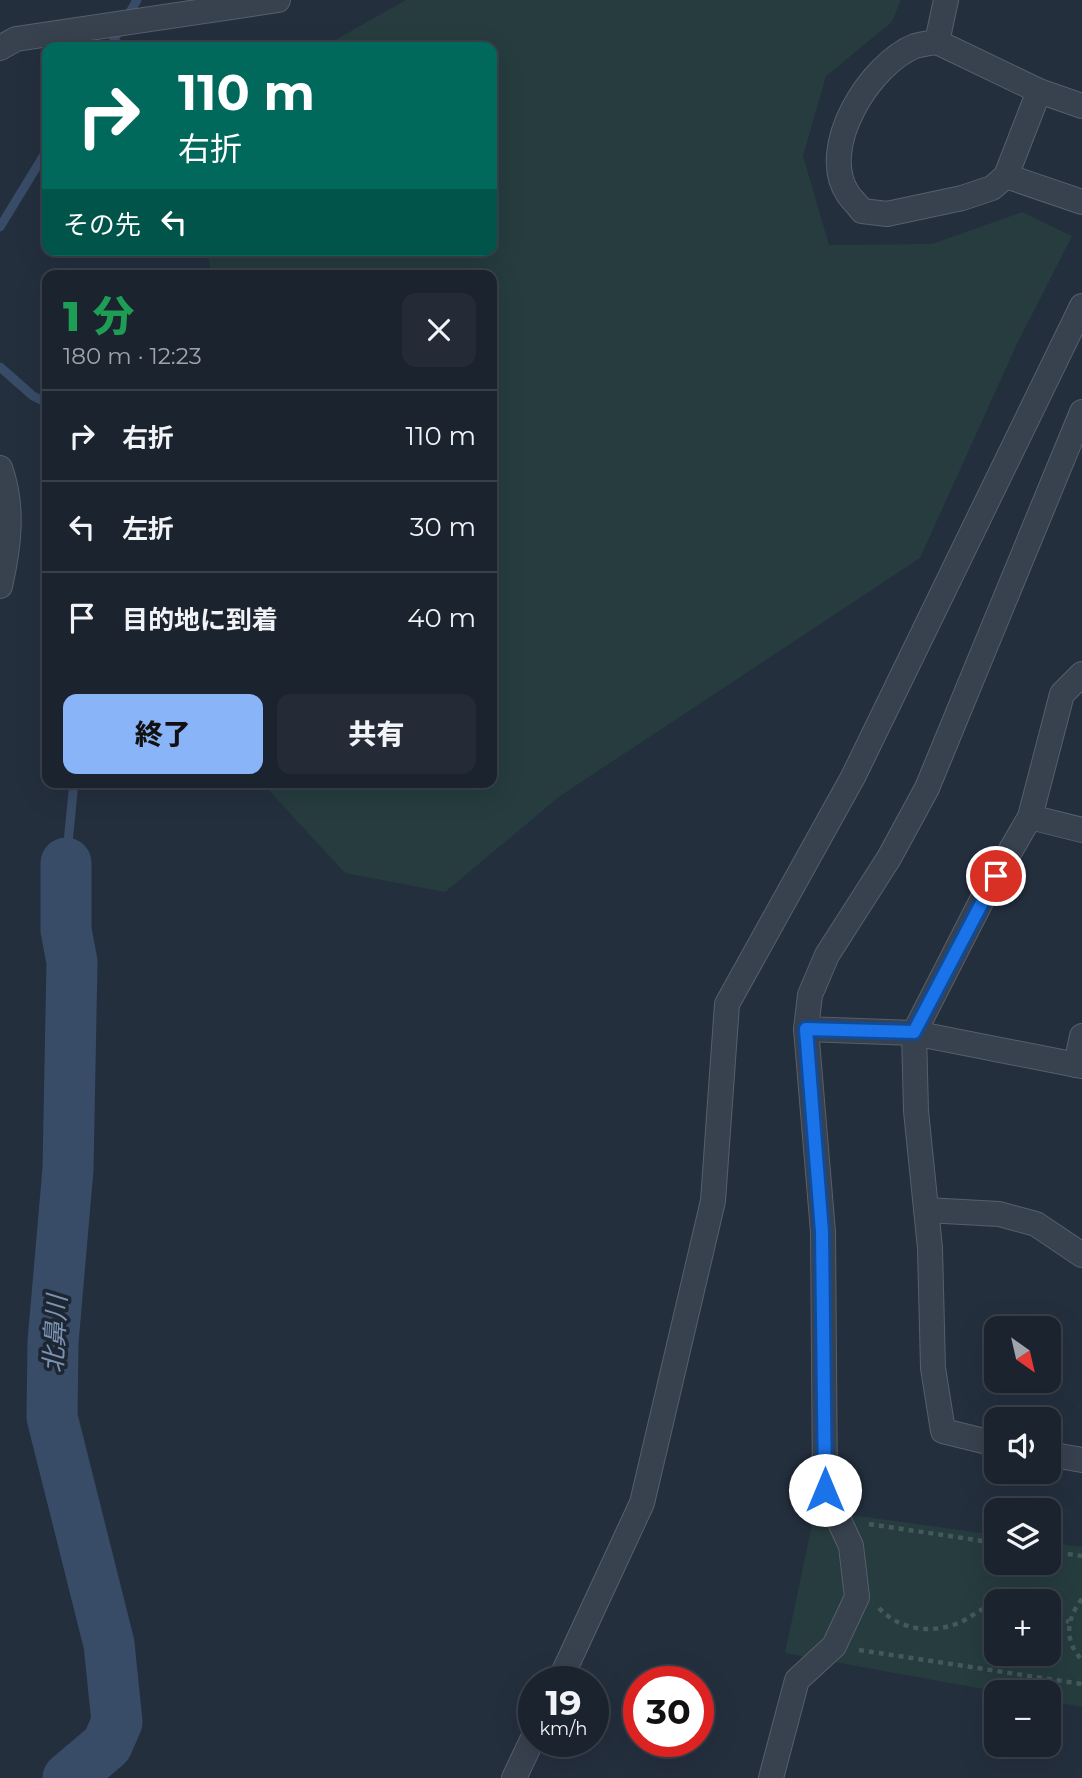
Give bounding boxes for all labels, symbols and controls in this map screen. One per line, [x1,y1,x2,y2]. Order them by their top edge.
text: 110 m [178,63,315,122]
icon: right [63,70,154,161]
text: 右折 [178,129,242,168]
icon: left [155,203,193,241]
text: その先 [63,209,141,241]
text: 1 分 [63,290,134,342]
button: close [402,293,476,367]
text: 180 m · 12:23 [63,342,202,370]
icon: right [63,417,101,455]
text: 110 m [406,420,476,452]
text: 右折 [122,422,174,454]
icon: left [63,508,101,546]
text: 30 m [410,511,476,543]
text: 左折 [122,513,174,545]
icon: arrive [63,599,101,637]
text: 40 m [407,602,476,634]
text: 目的地に到着 [122,604,278,636]
button: 終了 [63,694,263,774]
button: 共有 [277,694,476,774]
pin [966,846,1026,906]
icon: arrive [977,857,1015,895]
water label: 北鼻川 [37,1291,73,1374]
north arrow [984,1316,1060,1393]
map controls [984,1316,1061,1757]
button: sound [984,1407,1061,1484]
position arrow [788,1453,862,1527]
button: layers [984,1498,1061,1575]
button: + [984,1589,1061,1666]
speed limit sign: 30 [623,1666,714,1757]
button: − [984,1680,1061,1757]
text: 19 [545,1681,582,1724]
text: km/h [539,1718,588,1740]

